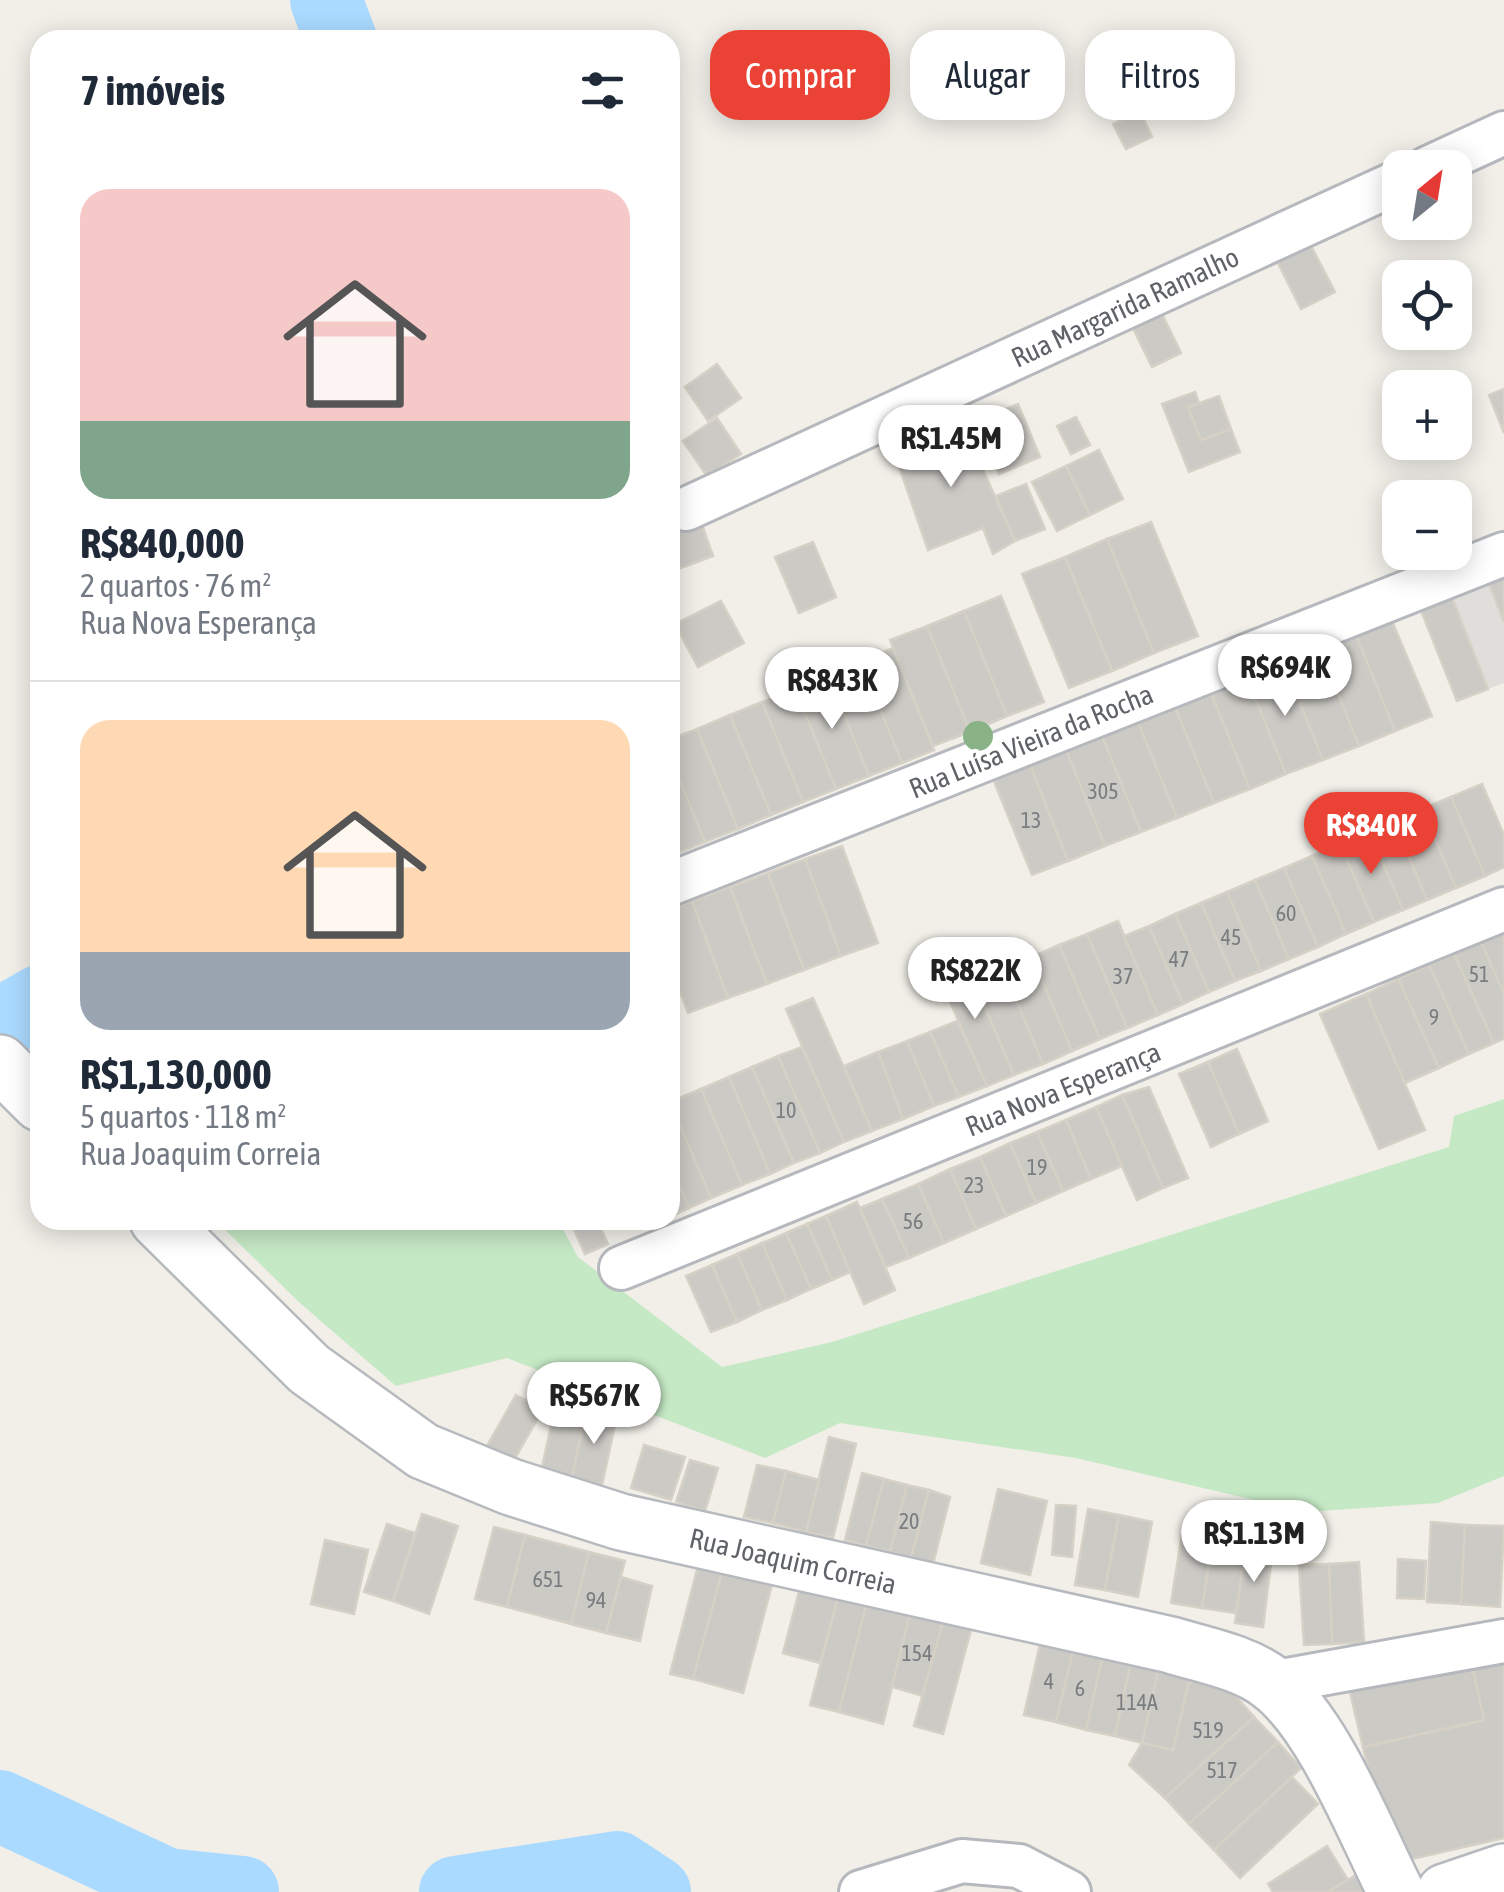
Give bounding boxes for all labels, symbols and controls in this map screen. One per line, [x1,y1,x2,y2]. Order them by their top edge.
chip: Comprar [710,30,890,120]
chip: Alugar [910,30,1065,120]
chip: Filtros [1085,30,1235,120]
icon: filters [575,63,630,118]
text: 7 imóveis [80,66,225,114]
north arrow [1382,150,1472,240]
map controls [1382,150,1472,570]
street label: Rua Margarida Ramalho [1006,240,1244,374]
icon: home [265,254,445,434]
button: locate [1382,260,1472,350]
button: + [1382,370,1472,460]
pin: R$1.45M [859,405,1043,490]
text: R$1.45M [900,419,1002,456]
button: − [1382,480,1472,570]
text: R$840,000 [80,519,245,567]
text: 2 quartos · 76 m² [80,567,271,604]
text: Rua Nova Esperança [80,604,317,641]
pin: R$694K [1204,634,1366,719]
pin: R$843K [751,647,913,732]
text: R$694K [1240,648,1330,685]
text: R$843K [787,661,877,698]
street label: Rua Luísa Vieira da Rocha [904,677,1158,805]
house number: 305 [1087,778,1119,804]
icon: home [265,785,445,965]
pin: R$840K [1290,792,1452,877]
text: R$840K [1326,806,1416,843]
house number: 13 [1021,807,1041,833]
house number: 60 [1276,900,1296,926]
house number: 45 [1221,924,1241,950]
pin: R$822K [894,937,1056,1022]
house number: 47 [1169,946,1189,972]
text: R$822K [930,951,1020,988]
house number: 51 [1469,961,1489,987]
house number: 37 [1113,963,1133,989]
house number: 9 [1429,1004,1439,1030]
street label: Rua Nova Esperança [961,1035,1165,1143]
text: R$1,130,000 [80,1050,272,1098]
house number: 10 [776,1097,796,1123]
text: 5 quartos · 118 m² [80,1098,286,1135]
text: Rua Joaquim Correia [80,1135,321,1172]
house number: 19 [1027,1154,1047,1180]
house number: 23 [964,1172,984,1198]
house number: 56 [903,1208,923,1234]
pin: R$567K [513,1362,675,1447]
text: R$567K [549,1376,639,1413]
pin: R$1.13M [1162,1500,1346,1585]
house number: 20 [899,1508,919,1534]
text: R$1.13M [1203,1514,1305,1551]
street label: Rua Joaquim Correia [686,1522,900,1600]
house number: 651 [532,1566,564,1592]
house number: 94 [586,1587,606,1613]
house number: 154 [901,1640,933,1666]
house number: 4 [1044,1668,1054,1694]
house number: 6 [1075,1675,1085,1701]
house number: 114A [1116,1689,1158,1715]
house number: 519 [1192,1717,1224,1743]
house number: 517 [1206,1757,1238,1783]

